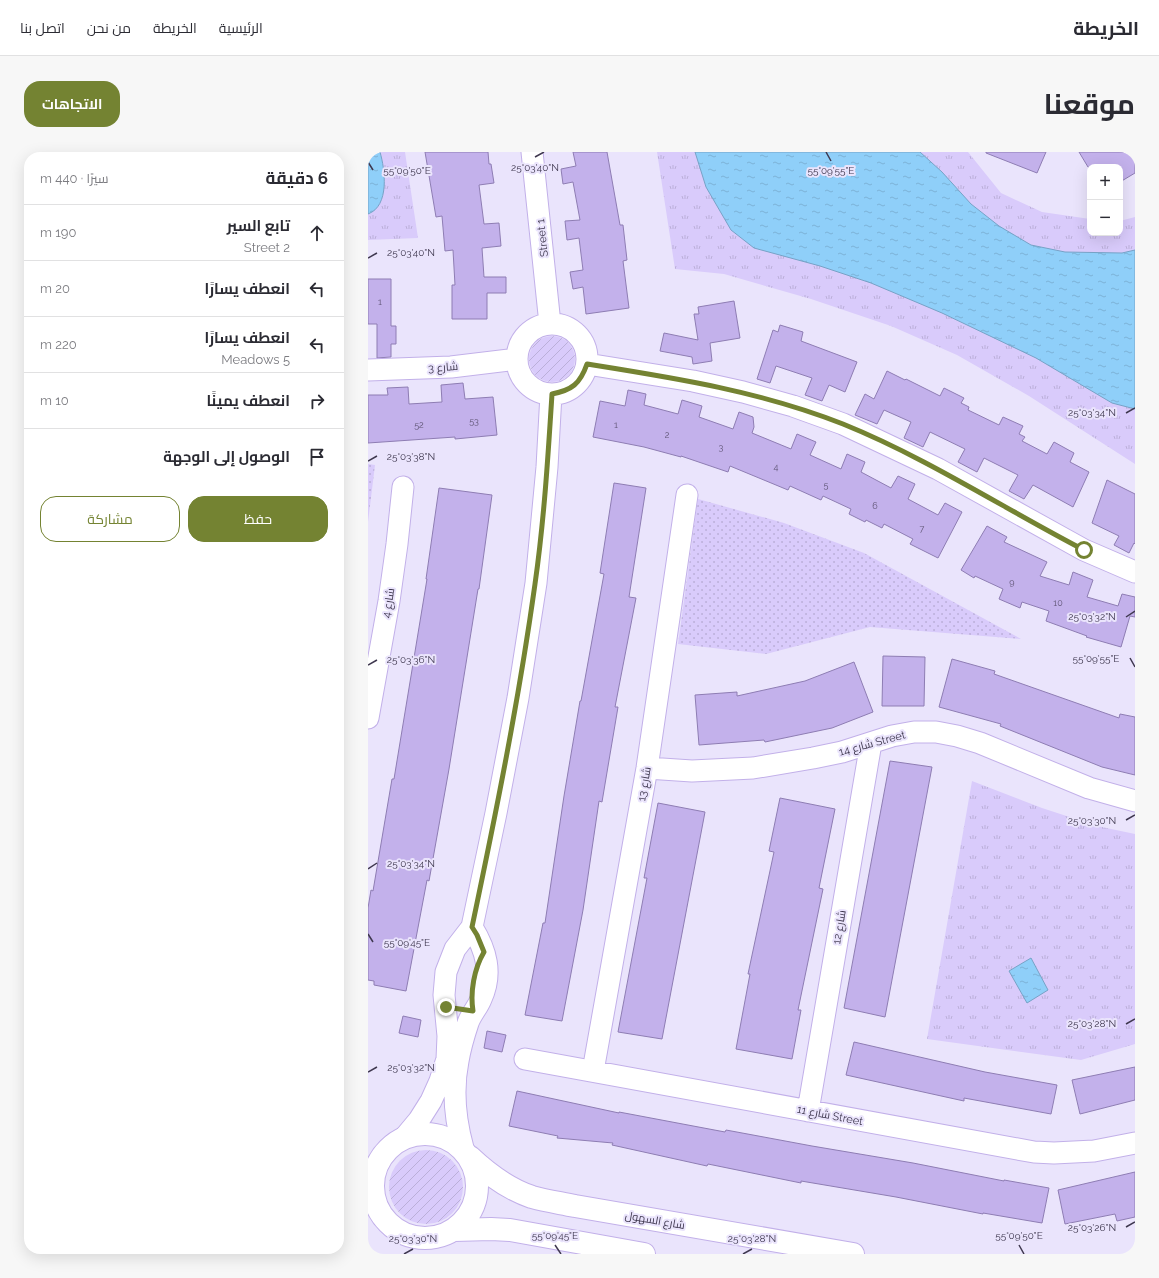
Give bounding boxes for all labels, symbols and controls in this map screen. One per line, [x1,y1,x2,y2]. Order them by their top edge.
text: الخريطة [1073,17,1139,39]
text: اتصل بنا [20,20,65,36]
text: من نحن [87,20,131,36]
text: الخريطة [153,20,197,36]
text: الرئيسية [219,20,263,36]
button: الاتجاهات [24,81,120,127]
text: موقعنا [1044,88,1135,121]
text: 25°03'40"N [511,162,559,173]
map controls [1087,164,1123,236]
button: + [1087,164,1123,200]
text: 55°09'50"E [383,165,431,176]
text: 55°09'55"E [808,165,854,176]
text: 6 دقيقة [266,168,328,188]
text: سيرًا · 440 m [40,171,109,186]
button: − [1087,200,1123,236]
text: تابع السير [227,217,290,235]
street label: Street 1 [534,218,551,258]
icon: ahead [306,222,328,244]
text: 190 m [40,225,76,240]
text: Street 2 [244,240,290,255]
text: 25°03'40"N [387,247,435,258]
icon: left [306,278,328,300]
text: انعطف يسارًا [205,280,290,298]
text: 20 m [40,281,70,296]
house number: 1 [378,297,382,307]
text: انعطف يسارًا [205,329,290,347]
icon: left [306,334,328,356]
text: 220 m [40,337,77,352]
text: Meadows 5 [221,352,290,367]
street label: شارع 3 [428,360,459,376]
icon: right [306,390,328,412]
text: انعطف يمينًا [206,392,290,410]
text: 10 m [40,393,69,408]
text: 25°03'34"N [1068,407,1116,418]
house number: 53 [469,416,479,426]
house number: 52 [414,420,424,430]
house number: 1 [614,420,618,430]
house number: 2 [665,430,670,440]
house number: 3 [719,442,724,452]
icon: arrive [306,446,328,468]
text: الوصول إلى الوجهة [163,448,290,466]
text: 25°03'38"N [387,451,435,462]
house number: 4 [774,462,779,472]
house number: 5 [824,480,829,490]
button: مشاركة [40,496,180,542]
button: حفظ [188,496,328,542]
house number: 6 [872,501,878,511]
house number: 7 [920,524,925,534]
route start [1075,541,1093,559]
house number: 9 [1009,577,1015,587]
street label: شارع 4 [380,587,398,619]
house number: 10 [1053,598,1063,608]
text: 25°03'32"N [1068,611,1116,622]
text: 55°09'55"E [1073,653,1119,664]
text: 25°03'36"N [387,654,435,665]
street label: شارع 14 Street [838,728,907,760]
street label: شارع 13 [635,766,655,802]
text: 25°03'30"N [1068,815,1116,826]
text: 25°03'34"N [387,858,435,869]
street label: شارع 12 [830,909,850,945]
text: 55°09'45"E [384,937,430,948]
route end [437,998,455,1016]
text: 25°03'28"N [1068,1018,1116,1029]
text: 25°03'32"N [387,1062,435,1073]
street label: شارع 11 Street [796,1103,864,1129]
street label: شارع السهول [624,1209,686,1233]
text: 25°03'26"N [1068,1222,1116,1233]
text: 55°09'45"E [532,1230,578,1241]
text: 55°09'50"E [995,1230,1043,1241]
text: 25°03'30"N [389,1233,437,1244]
text: 25°03'28"N [728,1233,776,1244]

